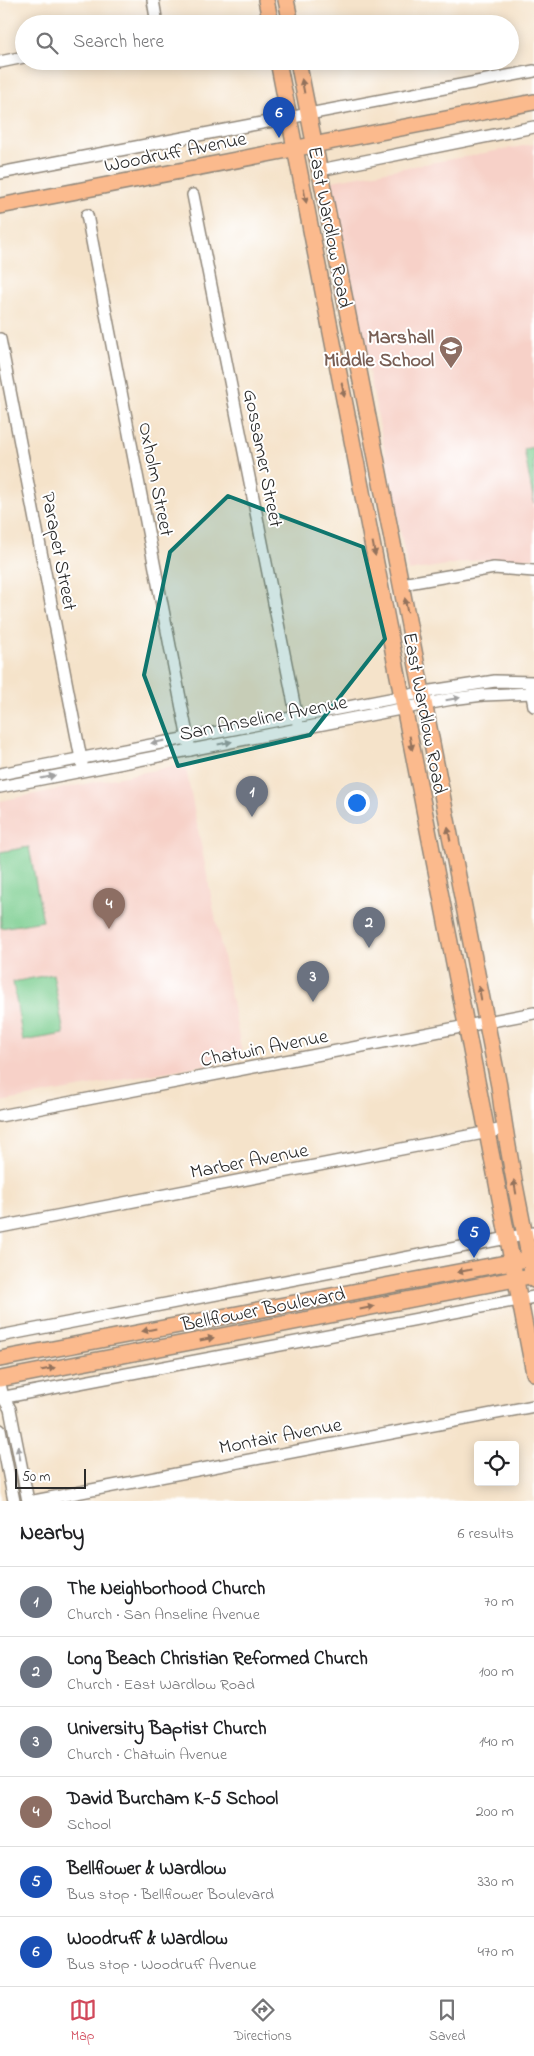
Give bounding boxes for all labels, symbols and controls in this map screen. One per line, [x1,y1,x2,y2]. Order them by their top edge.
search box [15,15,519,70]
icon: search [33,29,61,57]
text: Search here [73,29,164,56]
one-way arrow [299,78,307,93]
pin: 6 [263,97,295,138]
street label: Woodruff Avenue [102,125,249,181]
street label: East Wardlow Road [299,144,358,311]
one-way arrow [301,188,309,204]
place label: Marshall Middle School [324,324,434,376]
school or university icon: Marshall Middle School [438,335,464,369]
one-way arrow [339,382,347,398]
street label: Gossamer Street [234,387,289,530]
street label: Oxholm Street [129,420,180,539]
street label: Parapet Street [32,490,83,613]
one-way arrow [370,542,378,557]
one-way arrow [401,597,409,613]
street label: East Wardlow Road [394,630,453,797]
street label: San Anseline Avenue [177,689,350,750]
one-way arrow [445,694,461,702]
one-way arrow [408,736,416,752]
one-way arrow [150,739,166,747]
one-way arrow [217,739,233,747]
one-way arrow [40,773,55,781]
pin: 1 [236,776,268,817]
your location [344,790,370,816]
one-way arrow [444,825,452,841]
pin: 4 [93,888,125,929]
pin: 2 [353,907,385,948]
pin: 3 [297,961,329,1002]
one-way arrow [476,984,484,1000]
street label: Chatwin Avenue [198,1023,331,1076]
street label: Marber Avenue [188,1137,311,1188]
one-way arrow [511,1179,519,1195]
pin: 5 [458,1217,490,1258]
one-way arrow [456,1267,471,1275]
street label: Bellflower Boulevard [178,1280,348,1341]
one-way arrow [359,1304,375,1312]
one-way arrow [141,1326,157,1334]
one-way arrow [200,1334,216,1342]
one-way arrow [40,1365,56,1373]
street label: Montair Avenue [217,1411,344,1464]
map controls [474,1441,519,1486]
button: locate [474,1441,519,1486]
one-way arrow [15,1446,23,1461]
scale bar [15,1466,86,1489]
text: 50 m [22,1467,50,1488]
text: Nearby [20,1519,84,1549]
text: 6 results [457,1522,514,1546]
text: The Neighborhood Church [67,1576,265,1603]
text: 1 [33,1590,39,1614]
text: 70 m [484,1590,514,1614]
text: Church · San Anseline Avenue [67,1603,260,1627]
text: Long Beach Christian Reformed Church [67,1646,368,1673]
text: 2 [32,1660,40,1684]
text: 100 m [479,1660,514,1684]
text: Church · East Wardlow Road [67,1673,255,1697]
text: University Baptist Church [67,1716,267,1743]
text: 3 [33,1730,39,1754]
text: 140 m [479,1730,514,1754]
text: Church · Chatwin Avenue [67,1743,227,1767]
text: David Burcham K-5 School [67,1786,278,1813]
text: 4 [33,1800,39,1824]
text: 200 m [476,1800,514,1824]
text: School [67,1813,111,1837]
text: Bellflower & Wardlow [67,1856,226,1883]
text: 5 [31,1870,41,1894]
text: 330 m [477,1870,514,1894]
text: Bus stop · Bellflower Boulevard [67,1883,274,1907]
text: Woodruff & Wardlow [67,1926,228,1953]
text: 6 [32,1940,40,1964]
text: 470 m [477,1940,514,1964]
text: Bus stop · Woodruff Avenue [67,1953,256,1977]
tab: Map [69,1996,97,2047]
tab: Directions [234,1996,292,2047]
tab: Saved [429,1996,465,2047]

